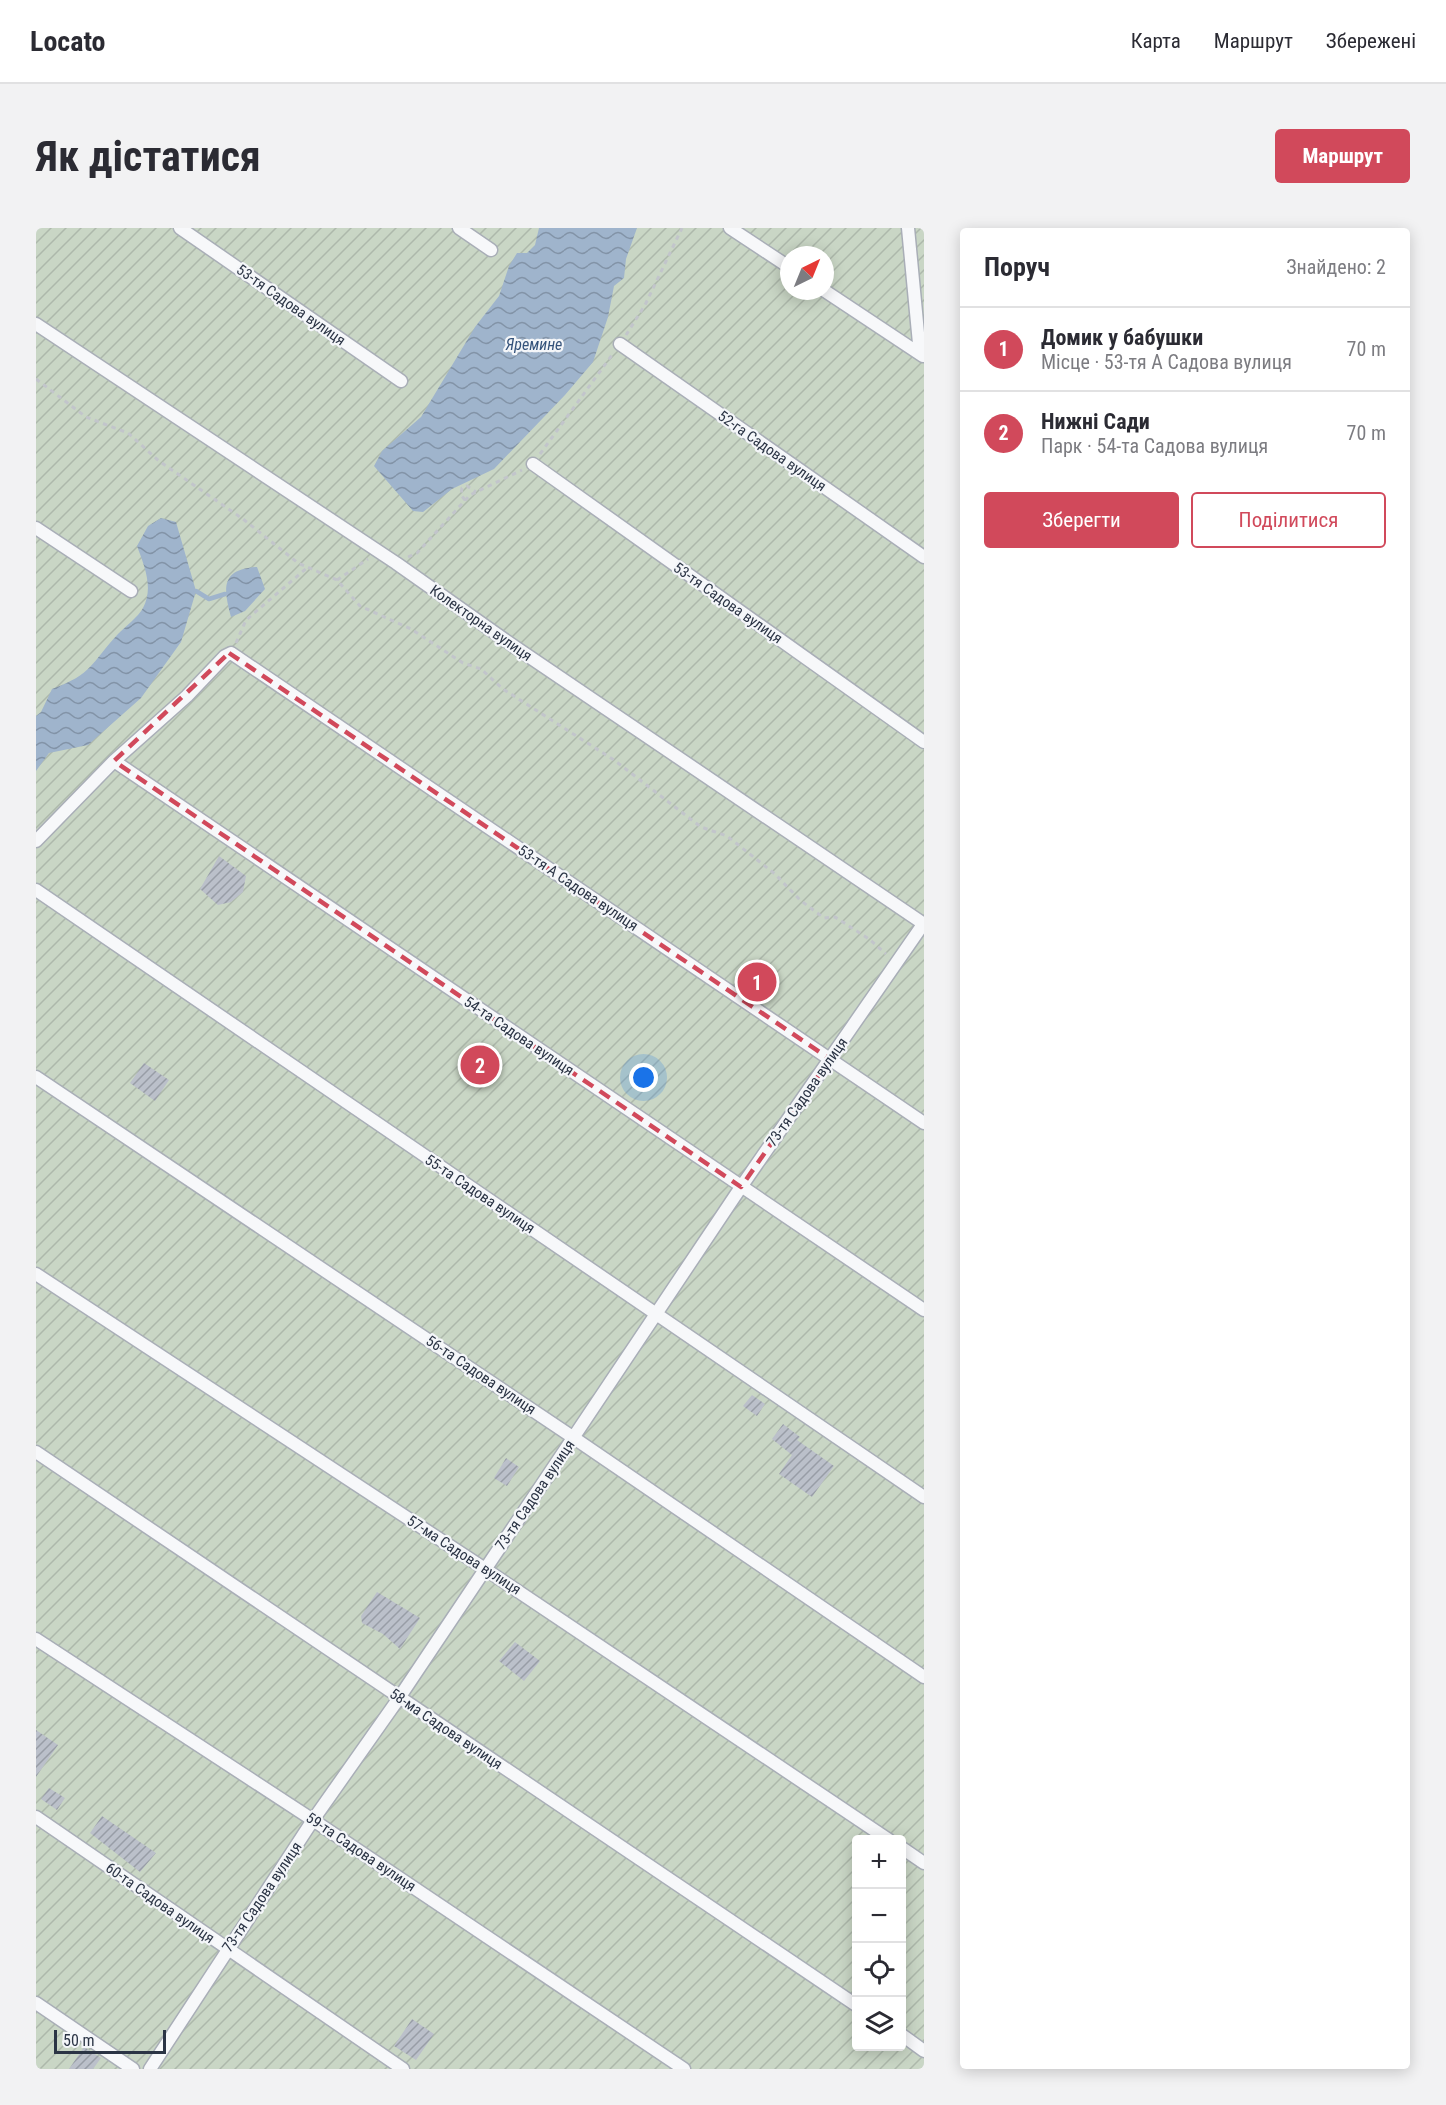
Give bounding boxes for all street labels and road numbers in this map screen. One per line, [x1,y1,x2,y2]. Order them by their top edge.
street label: 53-тя Садова вулиця [233,261,349,349]
street label: 52-га Садова вулиця [714,407,830,495]
street label: 53-тя Садова вулиця [670,559,786,647]
street label: Колекторна вулиця [426,581,536,665]
street label: 53-тя А Садова вулиця [515,841,641,935]
street label: 54-та Садова вулиця [461,993,577,1079]
street label: 73-тя Садова вулиця [763,1034,851,1150]
street label: 55-та Садова вулиця [422,1151,538,1237]
street label: 56-та Садова вулиця [423,1332,539,1418]
street label: 73-тя Садова вулиця [491,1437,579,1553]
street label: 57-ма Садова вулиця [404,1511,524,1599]
street label: 58-ма Садова вулиця [386,1685,506,1773]
street label: 59-та Садова вулиця [303,1809,419,1895]
street label: 73-тя Садова вулиця [218,1839,306,1955]
street label: 60-та Садова вулиця [102,1859,218,1947]

